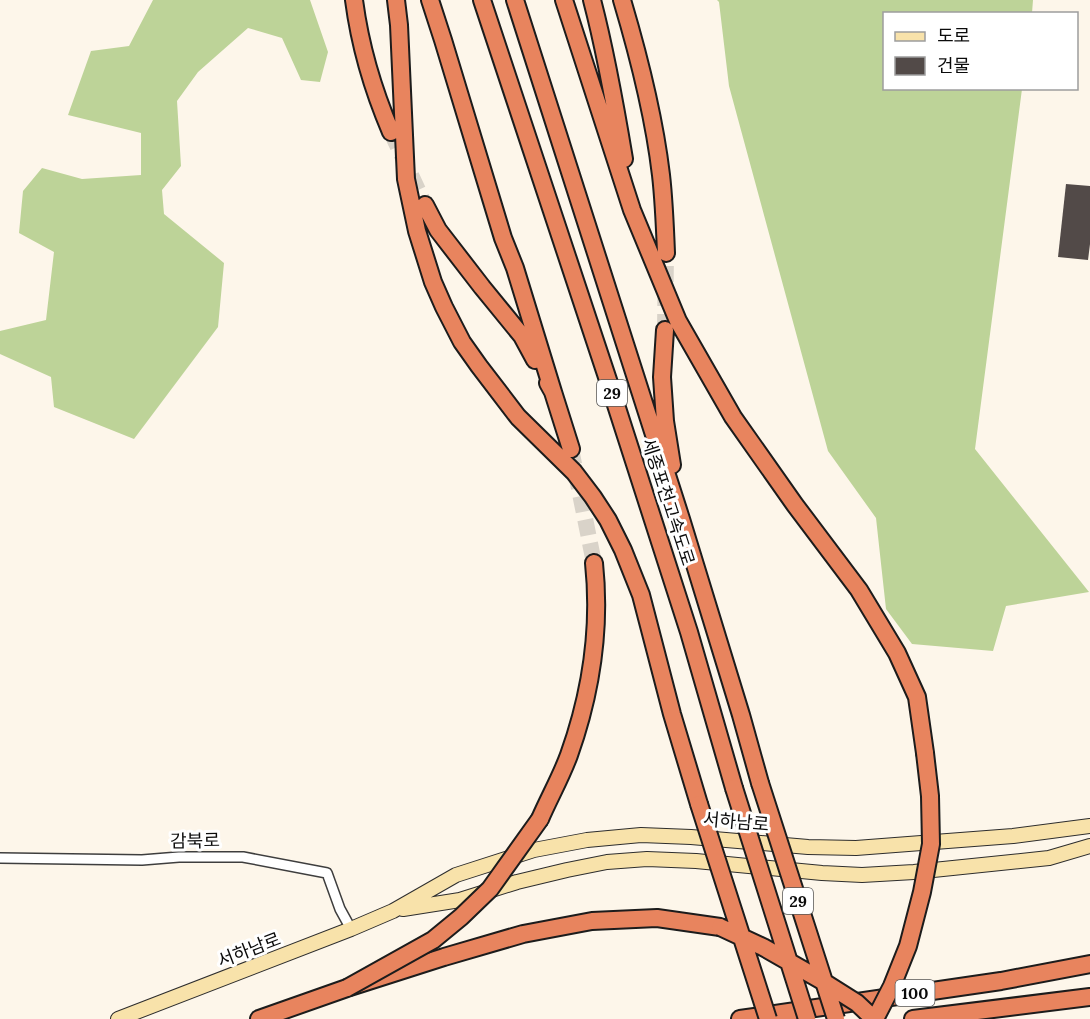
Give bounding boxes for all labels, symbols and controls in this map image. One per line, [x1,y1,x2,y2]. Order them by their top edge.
legend [883,12,1078,90]
text: 도로 [937,24,970,47]
text: 건물 [937,54,970,77]
road number: 29 [597,380,627,406]
street label: 세종포천고속도로 [637,435,700,568]
street label: 서하남로 [702,807,770,836]
street label: 감북로 [170,829,220,852]
road number: 29 [783,888,813,914]
street label: 서하남로 [214,927,284,972]
road number: 100 [896,980,934,1006]

